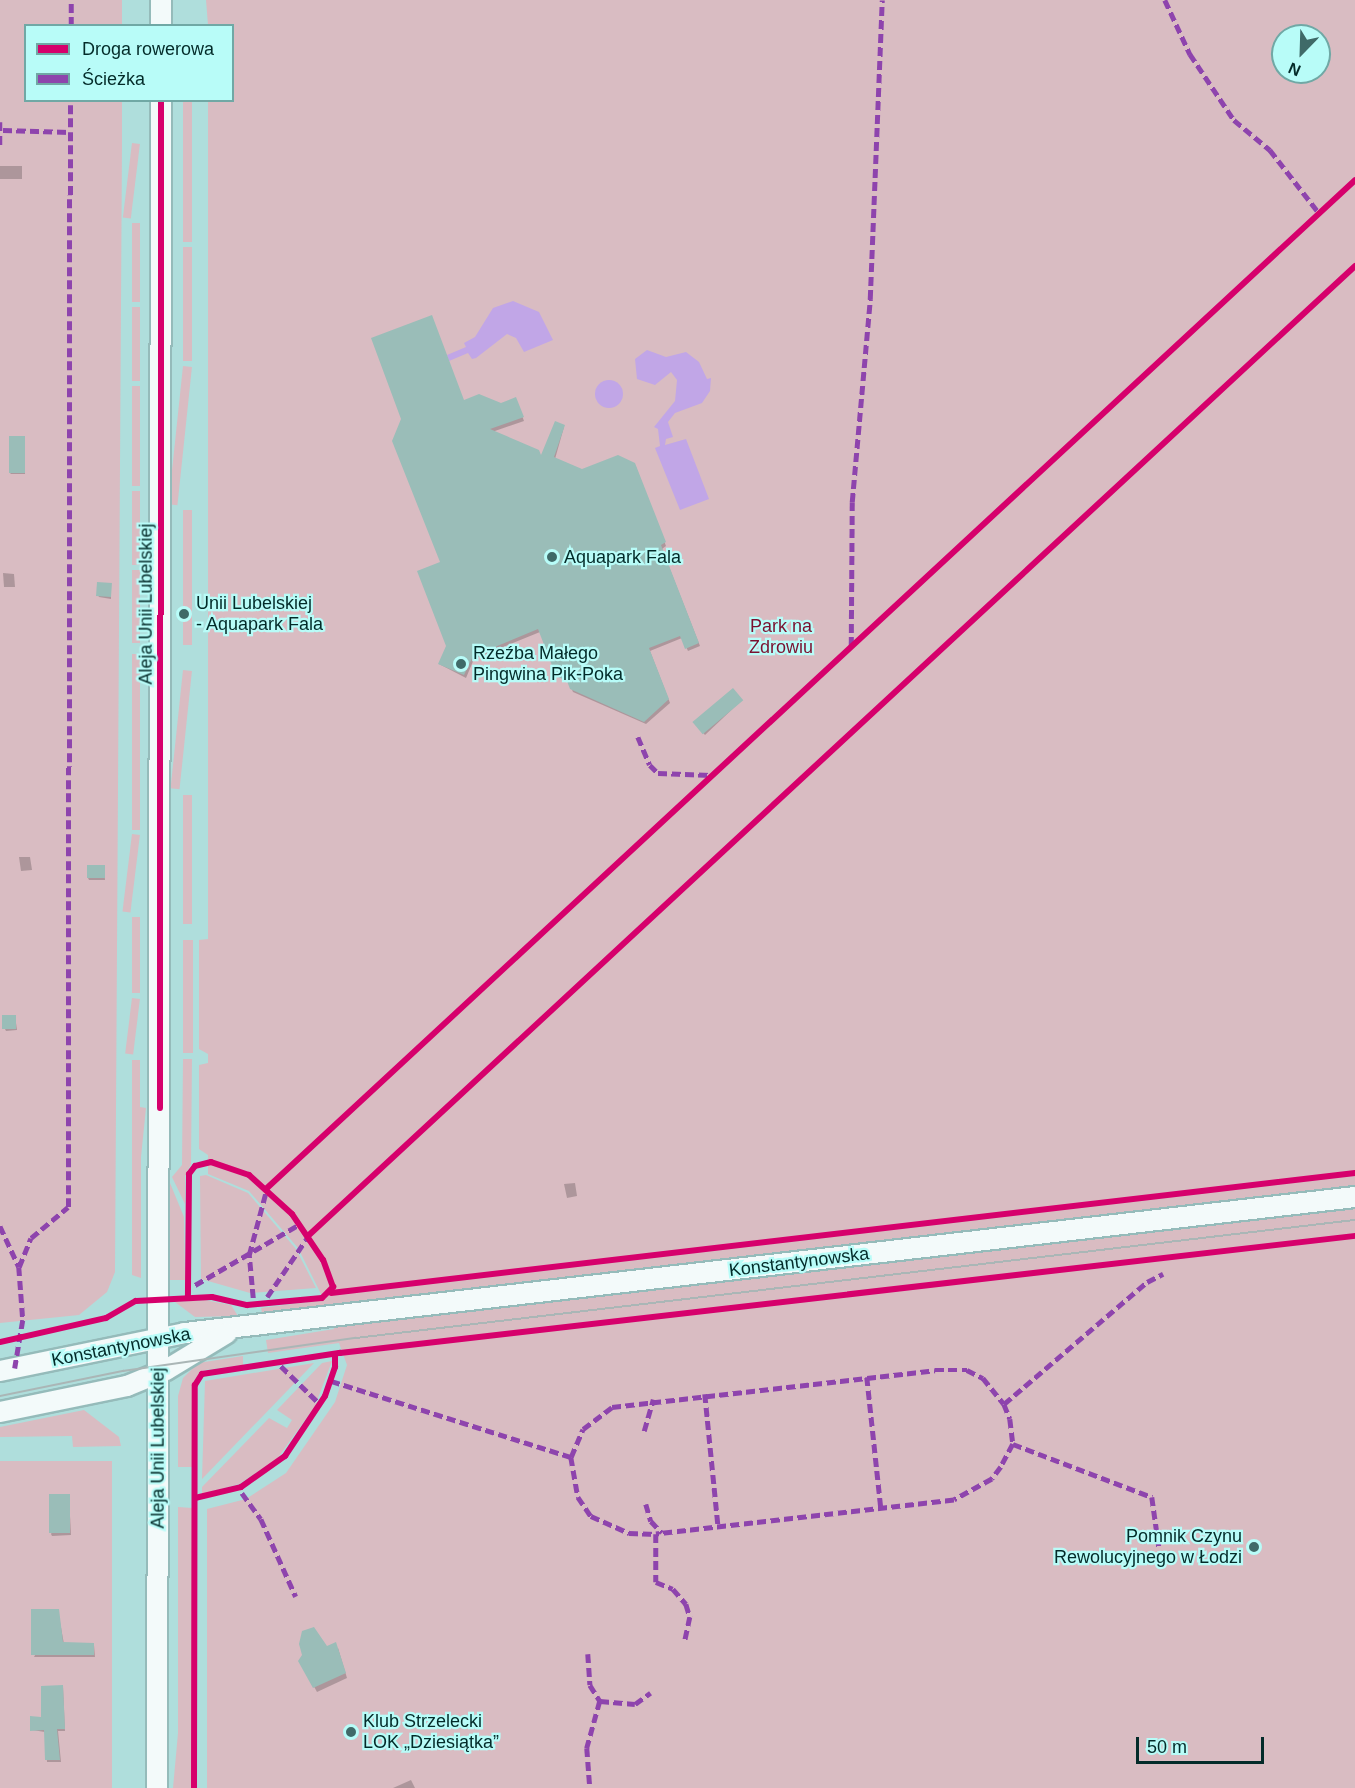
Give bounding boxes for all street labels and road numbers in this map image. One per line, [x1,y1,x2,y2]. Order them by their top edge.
street label: Aleja Unii Lubelskiej [135,523,157,685]
street label: Konstantynowska [728,1243,870,1281]
street label: Konstantynowska [50,1323,192,1371]
street label: Aleja Unii Lubelskiej [147,1367,169,1529]

